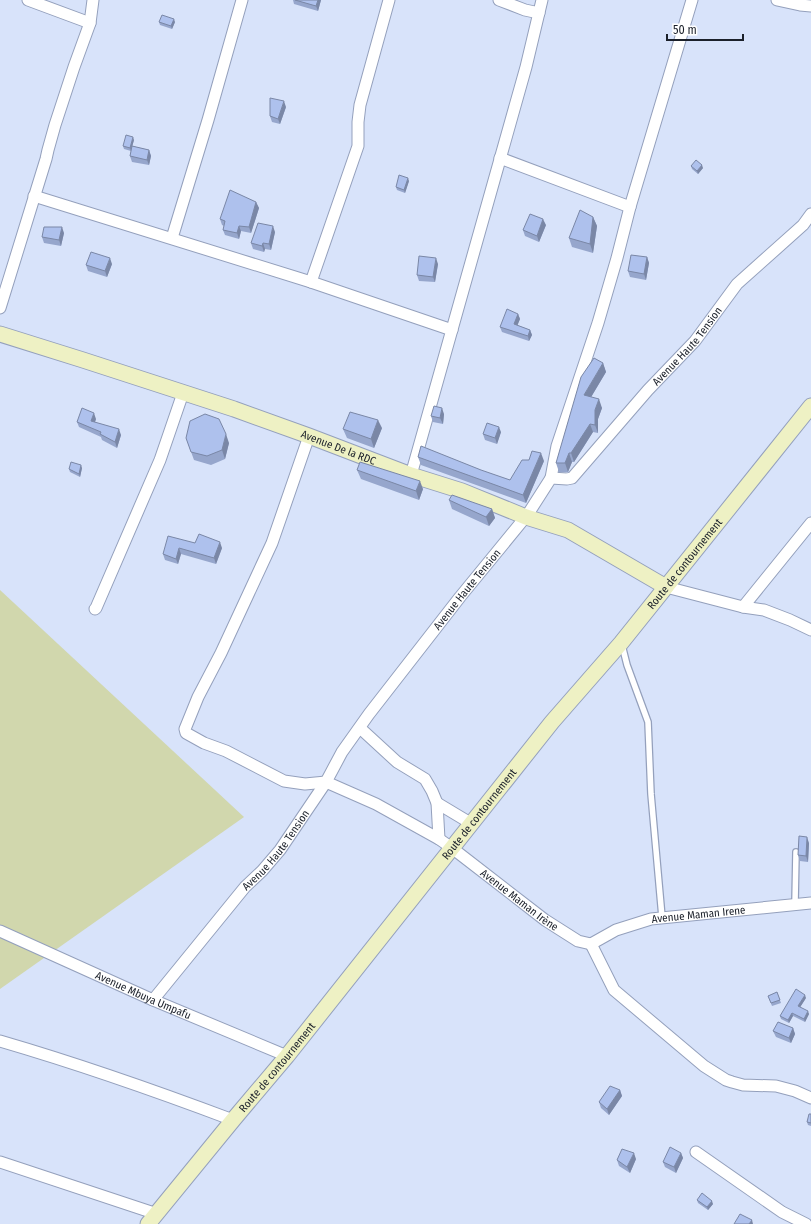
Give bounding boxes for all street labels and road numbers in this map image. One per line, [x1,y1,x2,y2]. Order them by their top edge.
street label: Avenue Haute Tension [650,304,725,388]
street label: Avenue De la RDC [299,428,378,468]
street label: Route de contournement [645,516,725,612]
street label: Avenue Haute Tension [431,547,504,633]
street label: Route de contournement [439,766,520,862]
street label: Avenue Haute Tension [240,808,312,893]
street label: Avenue Maman Irène [478,866,561,934]
street label: Avenue Maman Irene [651,904,746,926]
street label: Avenue Mbuya Umpafu [93,969,193,1022]
street label: Route de contournement [236,1020,318,1115]

